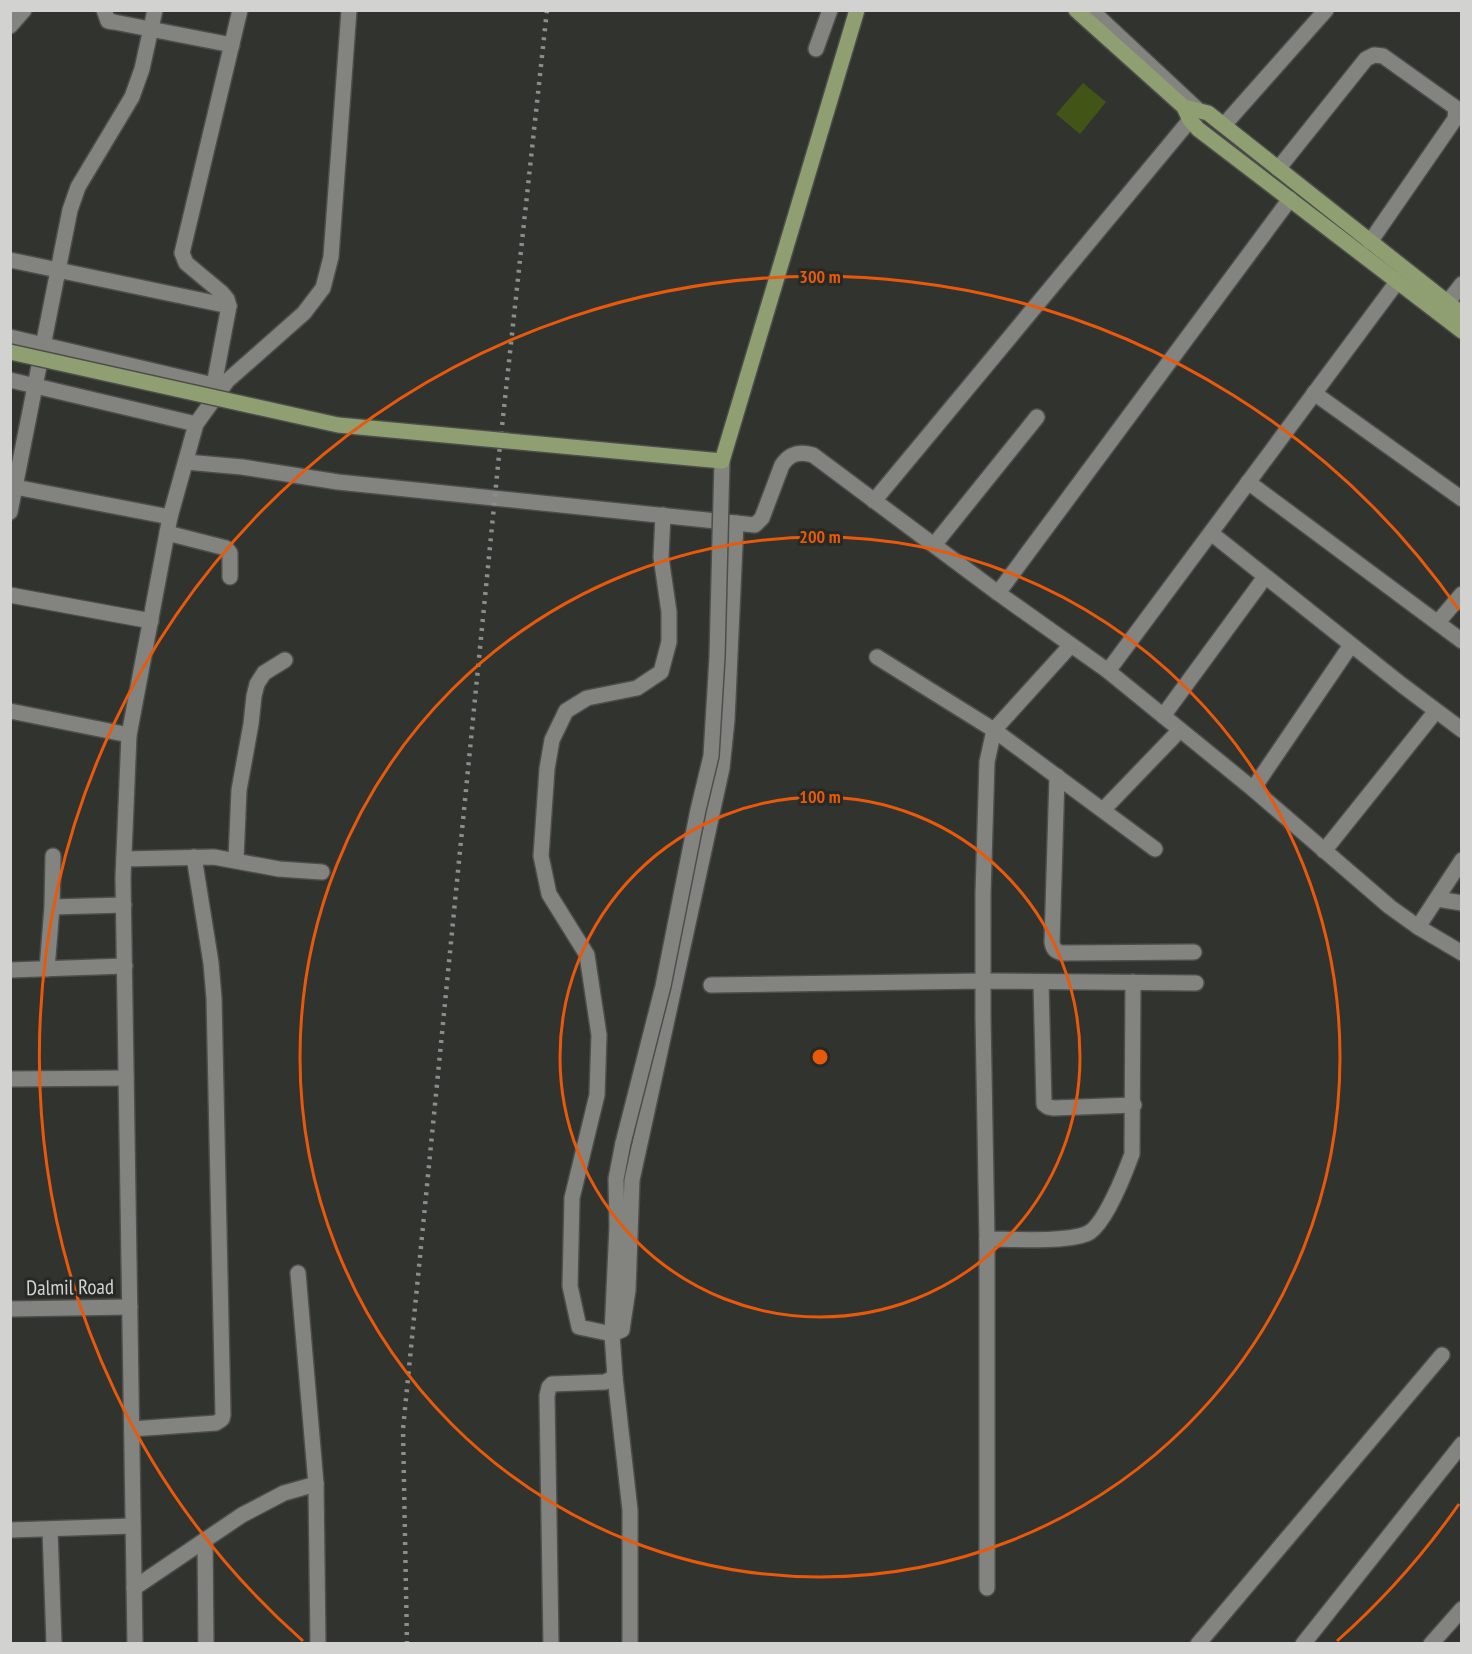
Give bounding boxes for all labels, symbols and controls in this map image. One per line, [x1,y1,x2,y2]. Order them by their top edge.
text: 300 m [799,265,841,288]
text: 200 m [799,525,841,548]
text: 100 m [799,785,841,808]
centre of rings [810,1047,830,1067]
street label: Dalmil Road [26,1273,114,1301]

